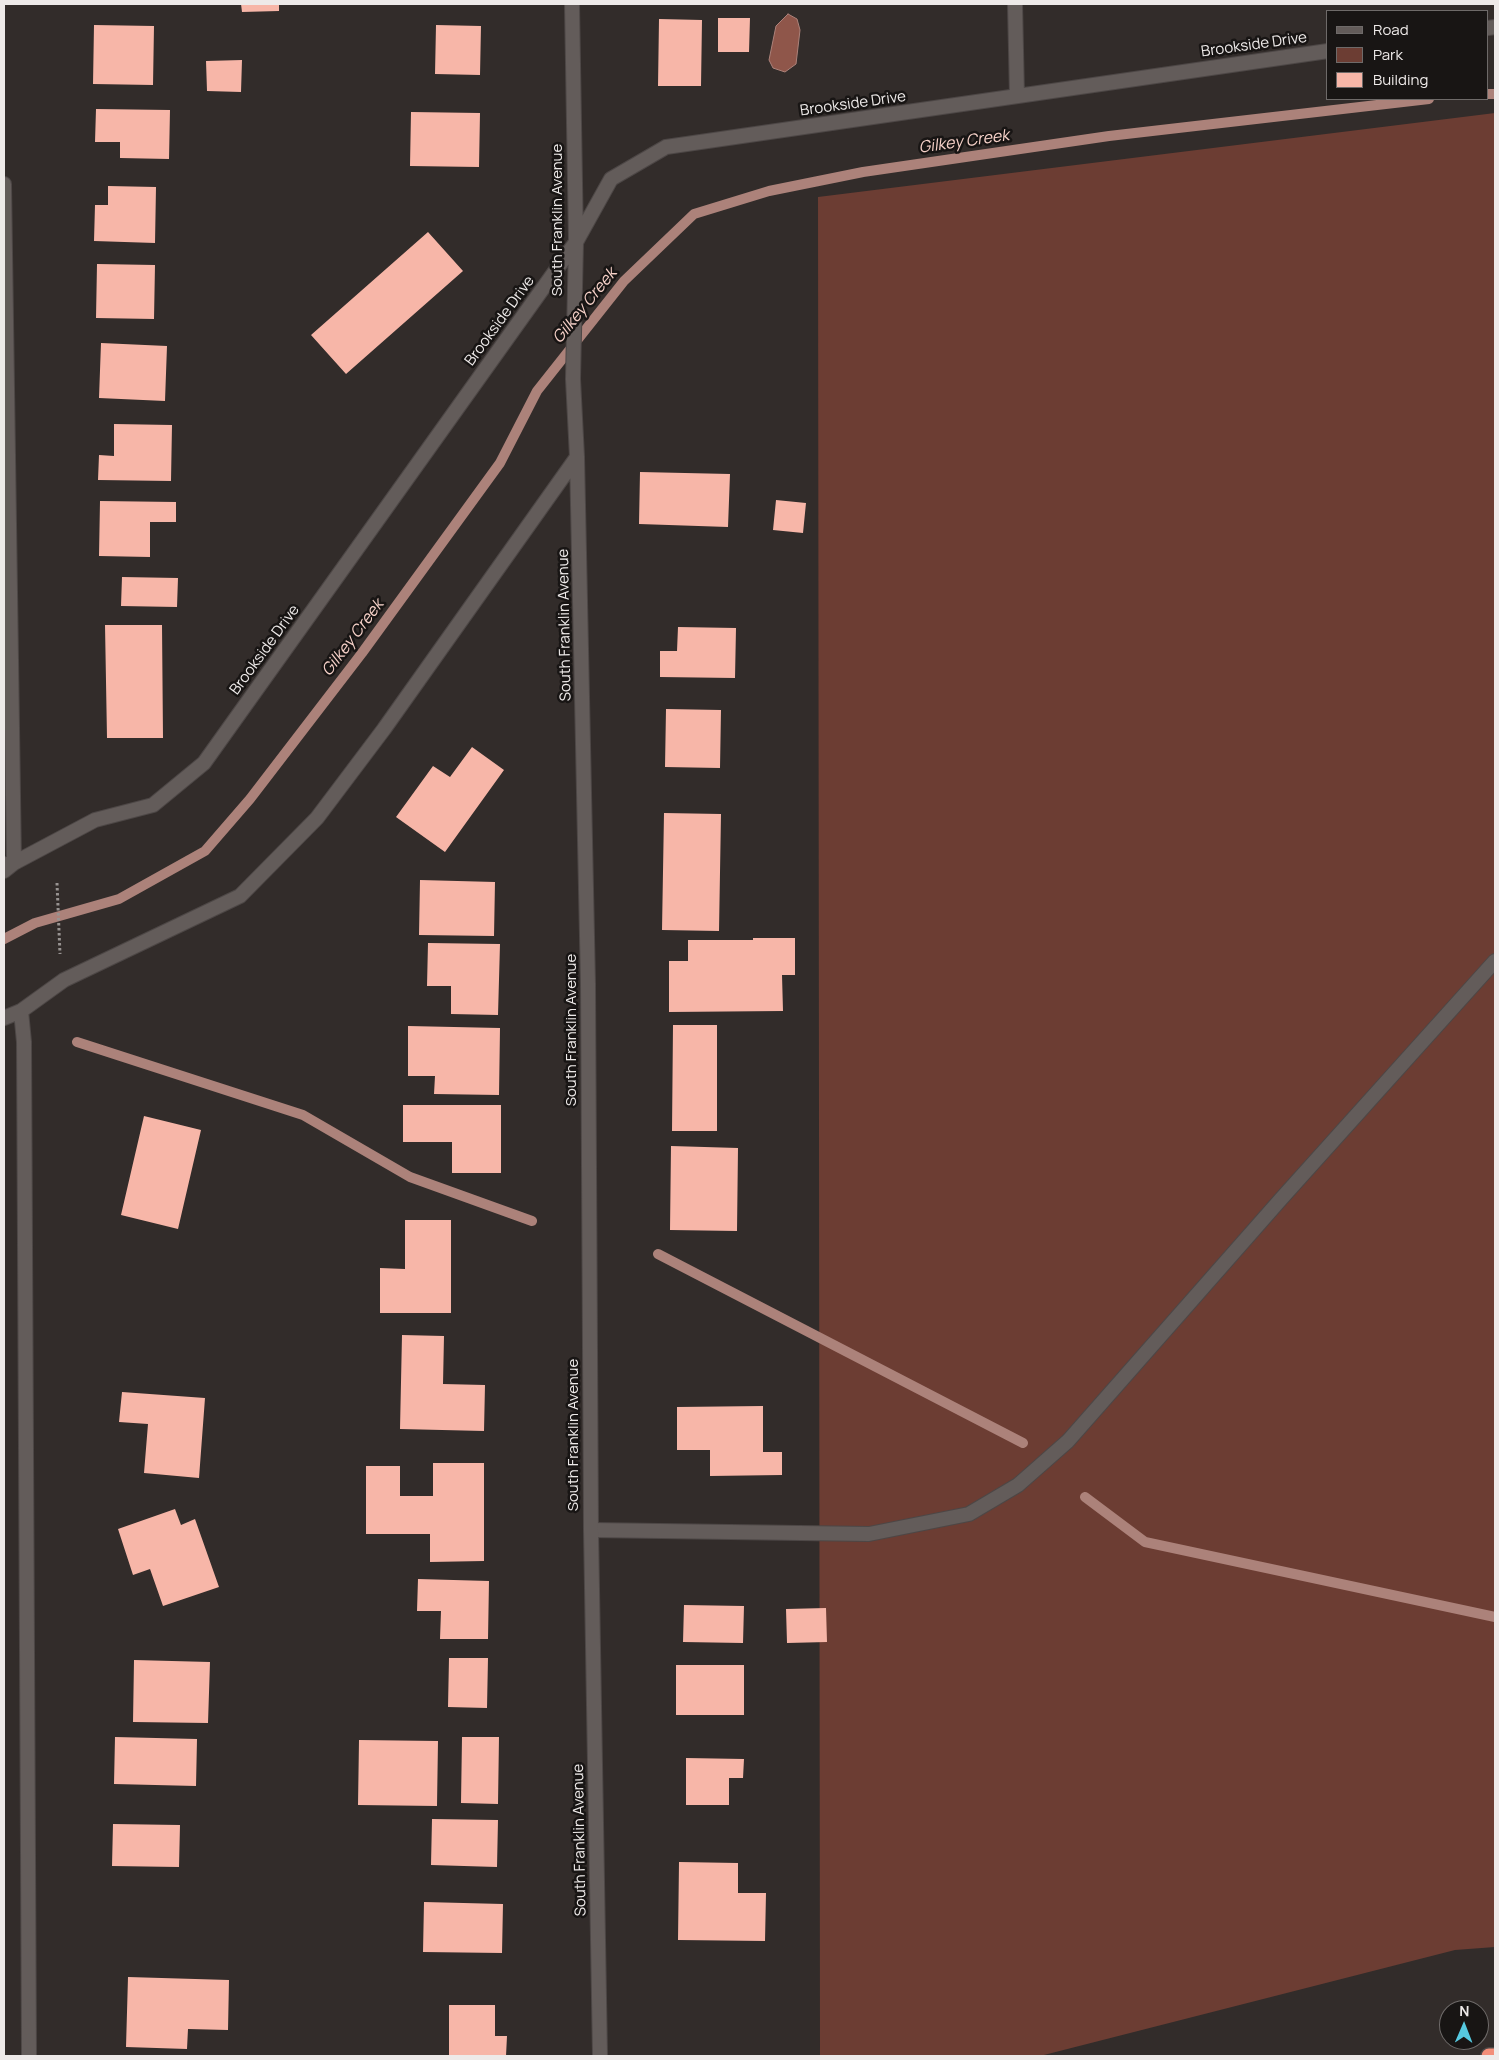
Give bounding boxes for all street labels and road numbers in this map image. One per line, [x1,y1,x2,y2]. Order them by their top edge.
street label: Brookside Drive [1200,29,1308,61]
street label: Brookside Drive [799,88,907,120]
street label: South Franklin Avenue [549,144,567,296]
street label: Brookside Drive [461,273,539,369]
street label: South Franklin Avenue [555,549,575,701]
street label: Brookside Drive [226,602,304,698]
street label: South Franklin Avenue [563,954,581,1106]
street label: South Franklin Avenue [565,1359,583,1511]
street label: South Franklin Avenue [570,1764,590,1916]

